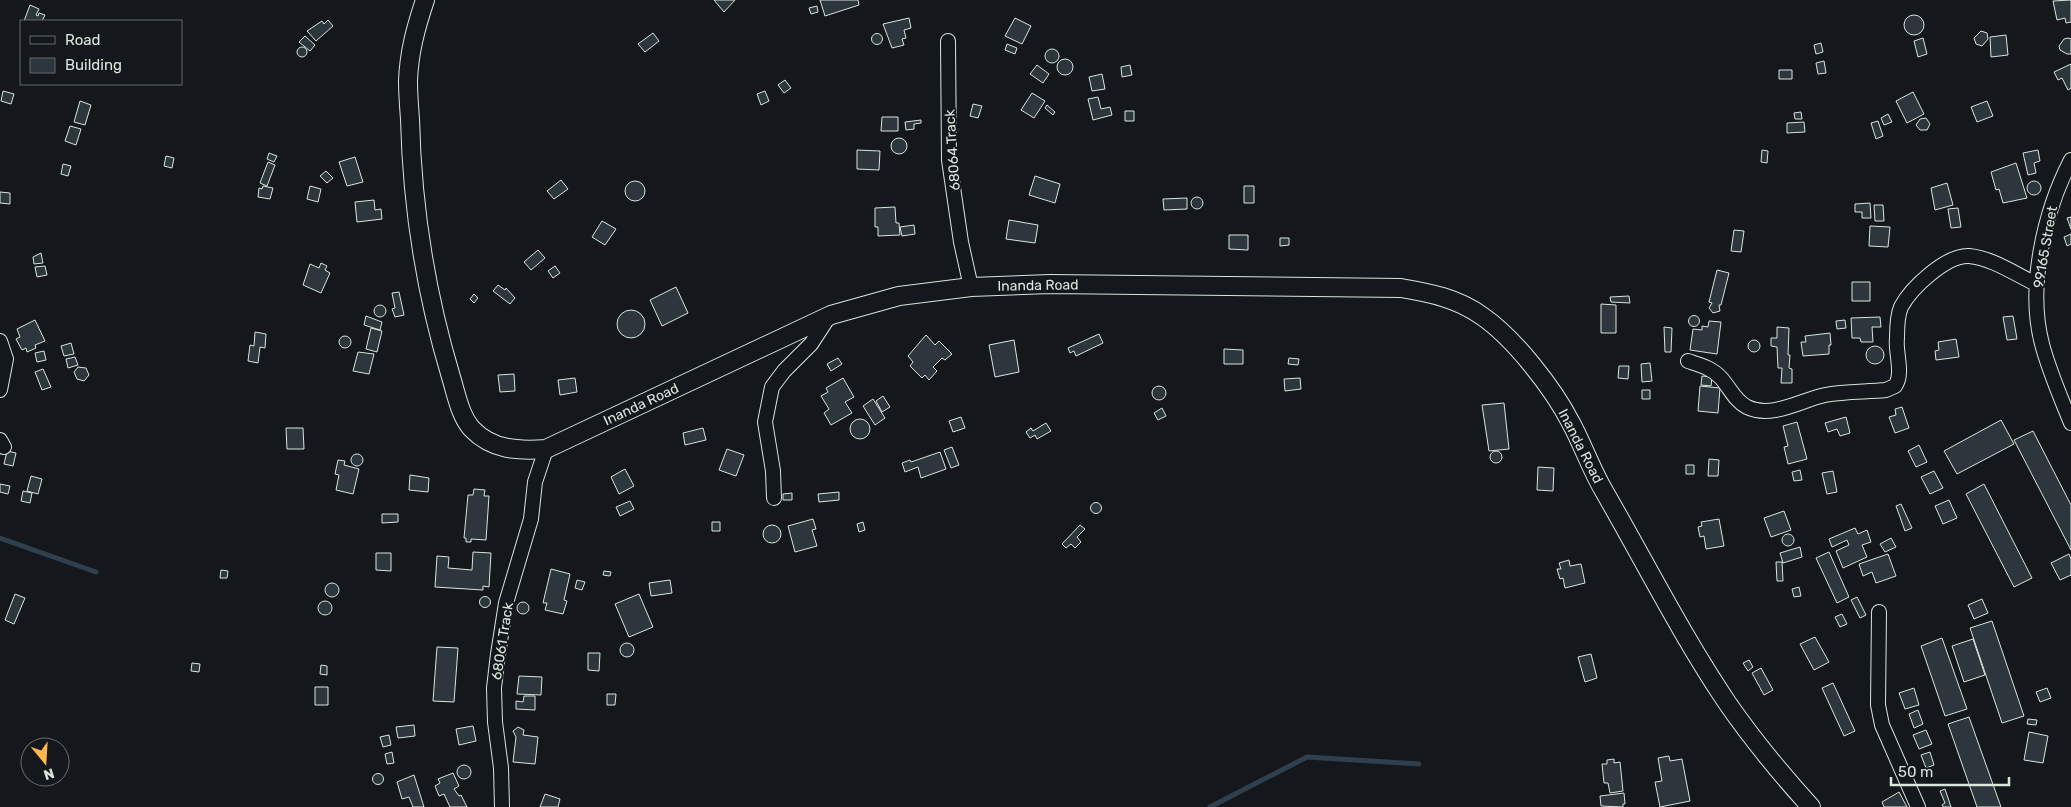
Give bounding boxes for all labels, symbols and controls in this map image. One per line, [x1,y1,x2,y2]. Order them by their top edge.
legend [20,20,182,85]
text: Road [65,31,101,49]
text: Building [65,56,122,74]
street label: 68064 Track [941,108,964,191]
street label: 99165 Street [2030,204,2061,290]
street label: Inanda Road [997,276,1079,295]
street label: Inanda Road [601,380,682,429]
street label: Inanda Road [1555,406,1607,486]
street label: 68061 Track [488,600,517,681]
north arrow [20,737,70,787]
scale bar [1891,754,2008,786]
text: 50 m [1898,763,1933,781]
text: N [41,764,56,784]

